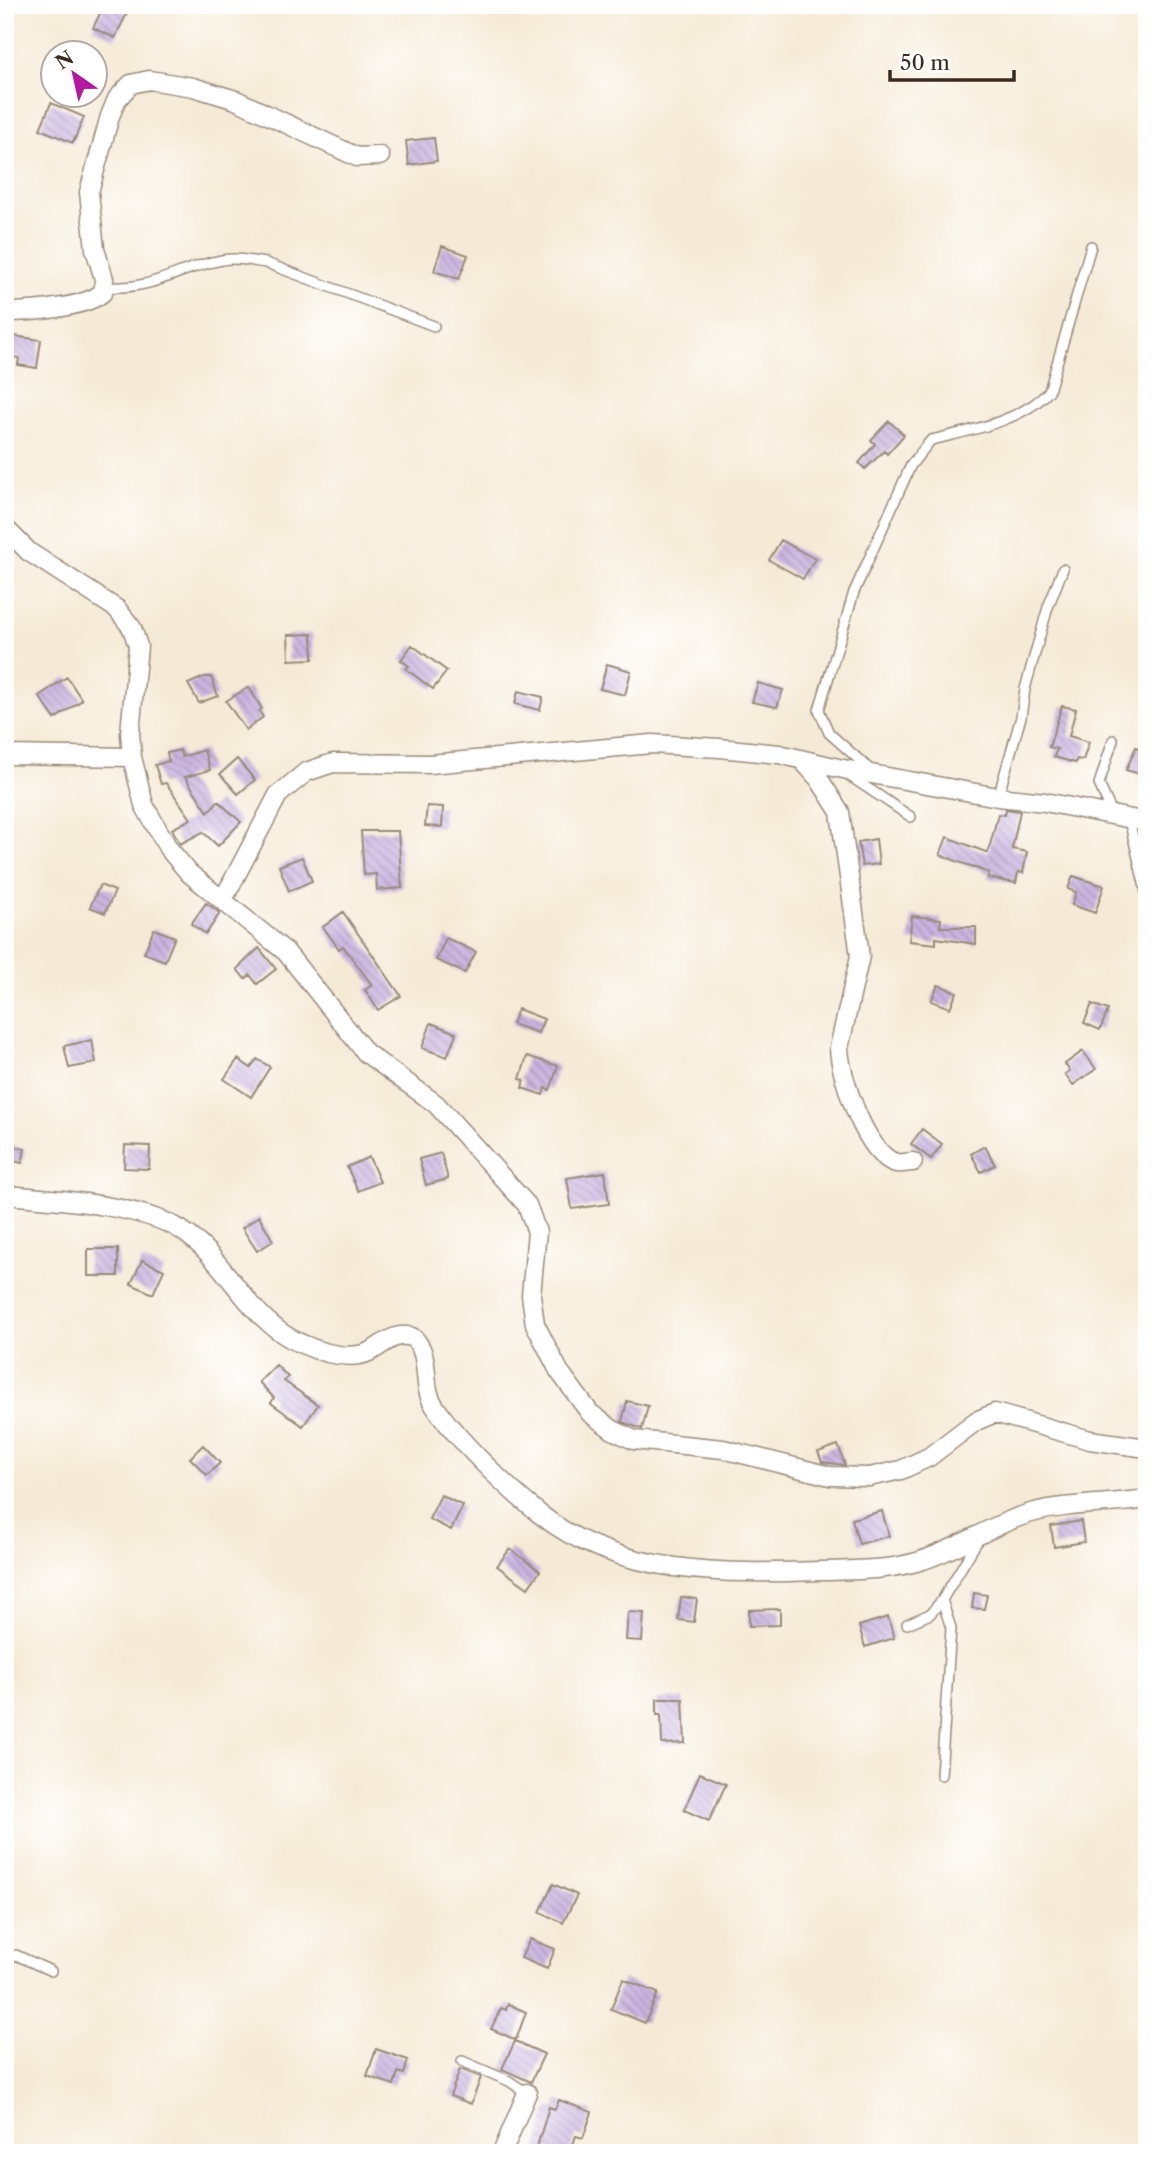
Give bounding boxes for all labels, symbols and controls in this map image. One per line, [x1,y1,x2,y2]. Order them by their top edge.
north arrow [38,38,108,108]
scale bar [890,38,1014,82]
text: N [51,46,78,74]
text: 50 m [900,50,950,75]

